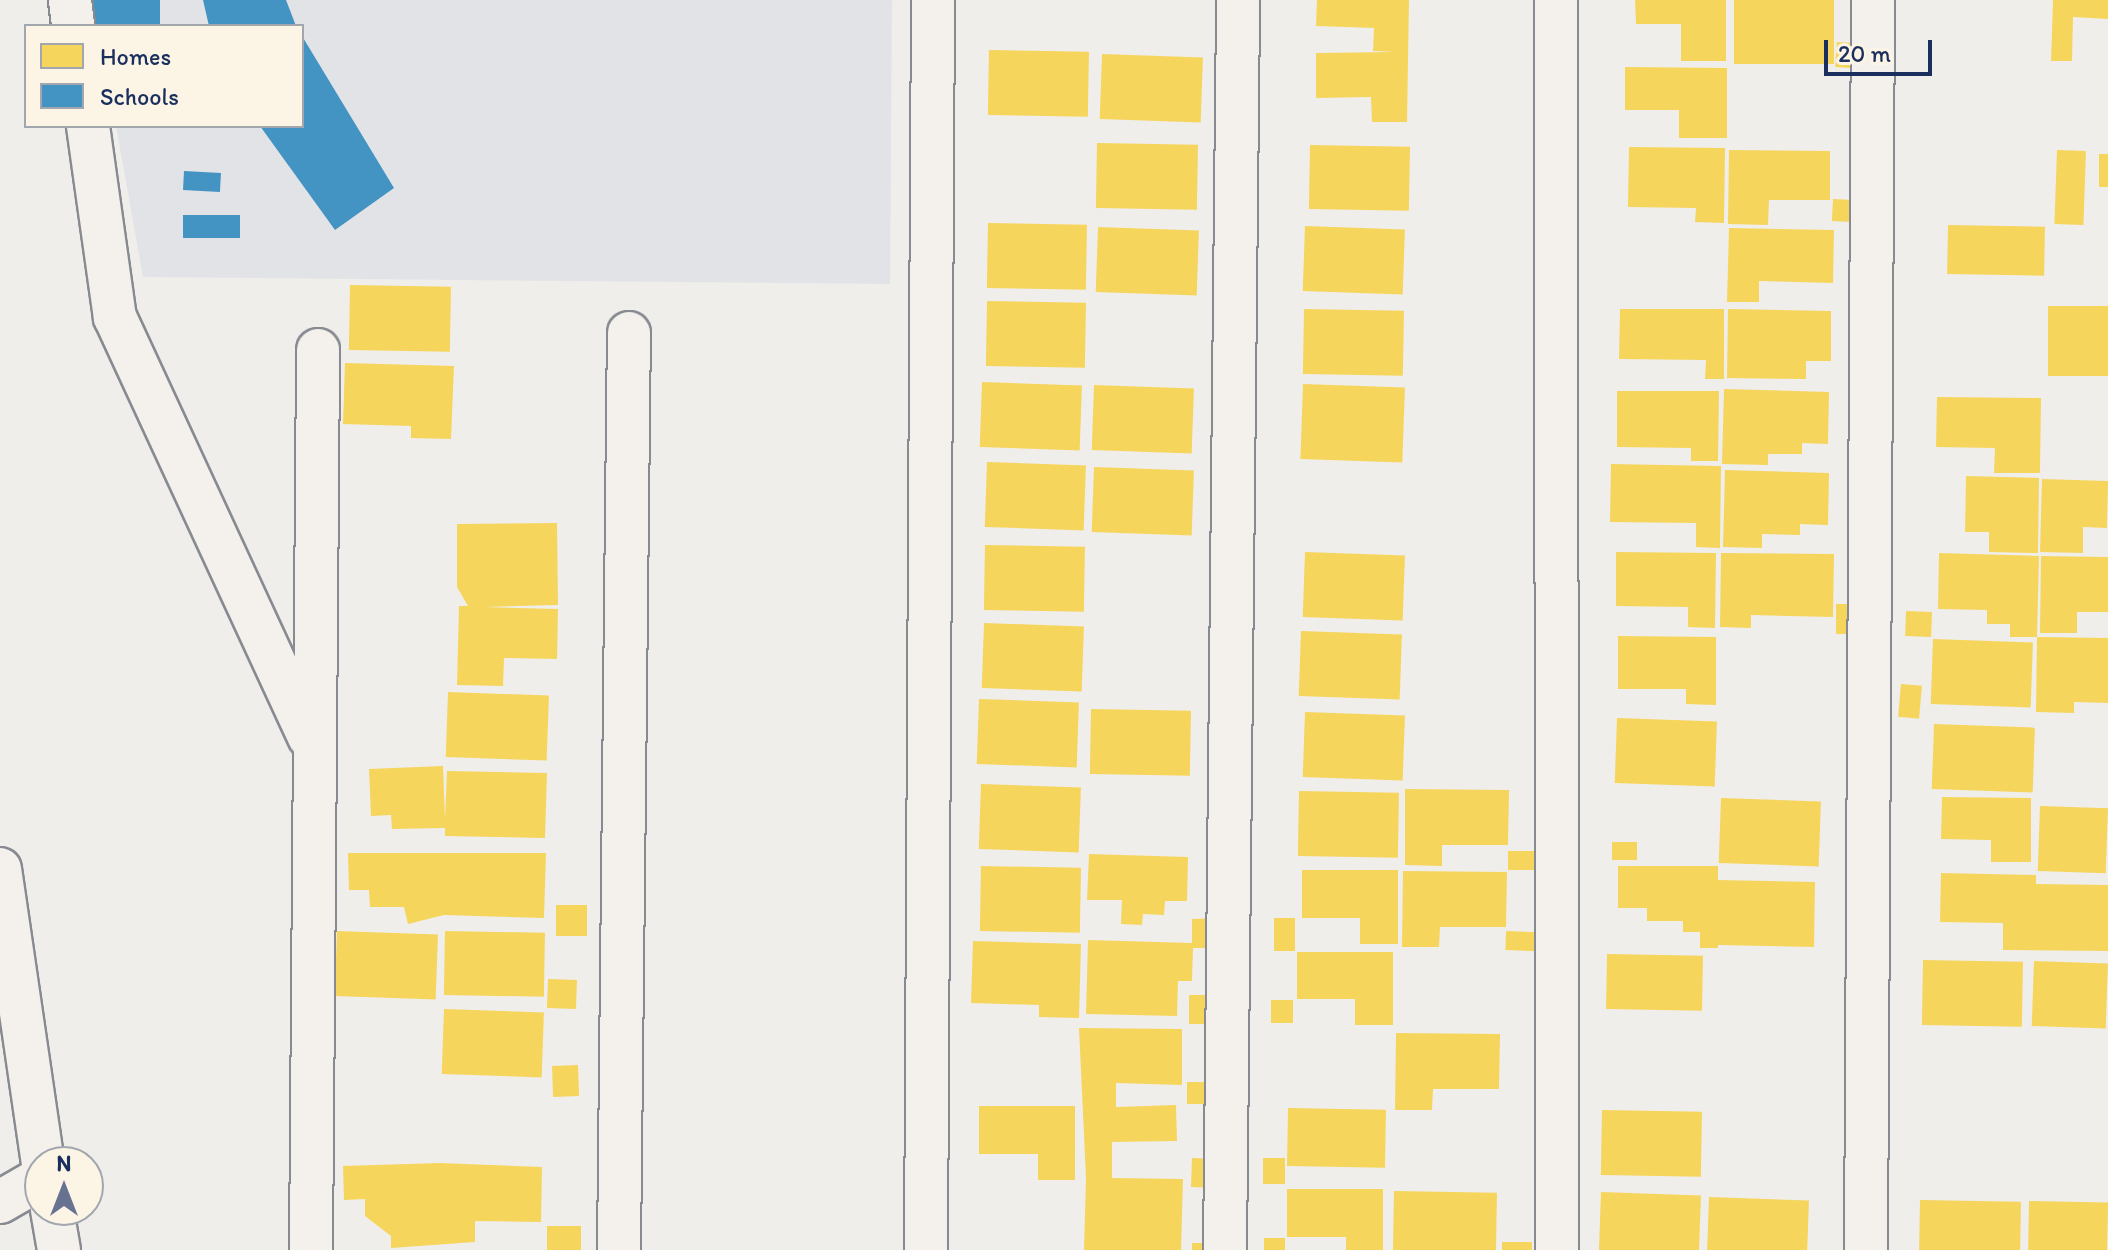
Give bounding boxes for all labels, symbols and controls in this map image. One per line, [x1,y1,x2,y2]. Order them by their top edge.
legend [24,24,304,128]
scale bar [1828,24,1936,74]
text: 20 m [1838,39,1891,68]
text: Homes [100,42,171,71]
text: Schools [100,82,179,111]
north arrow [24,1146,104,1226]
text: N [57,1150,71,1177]

